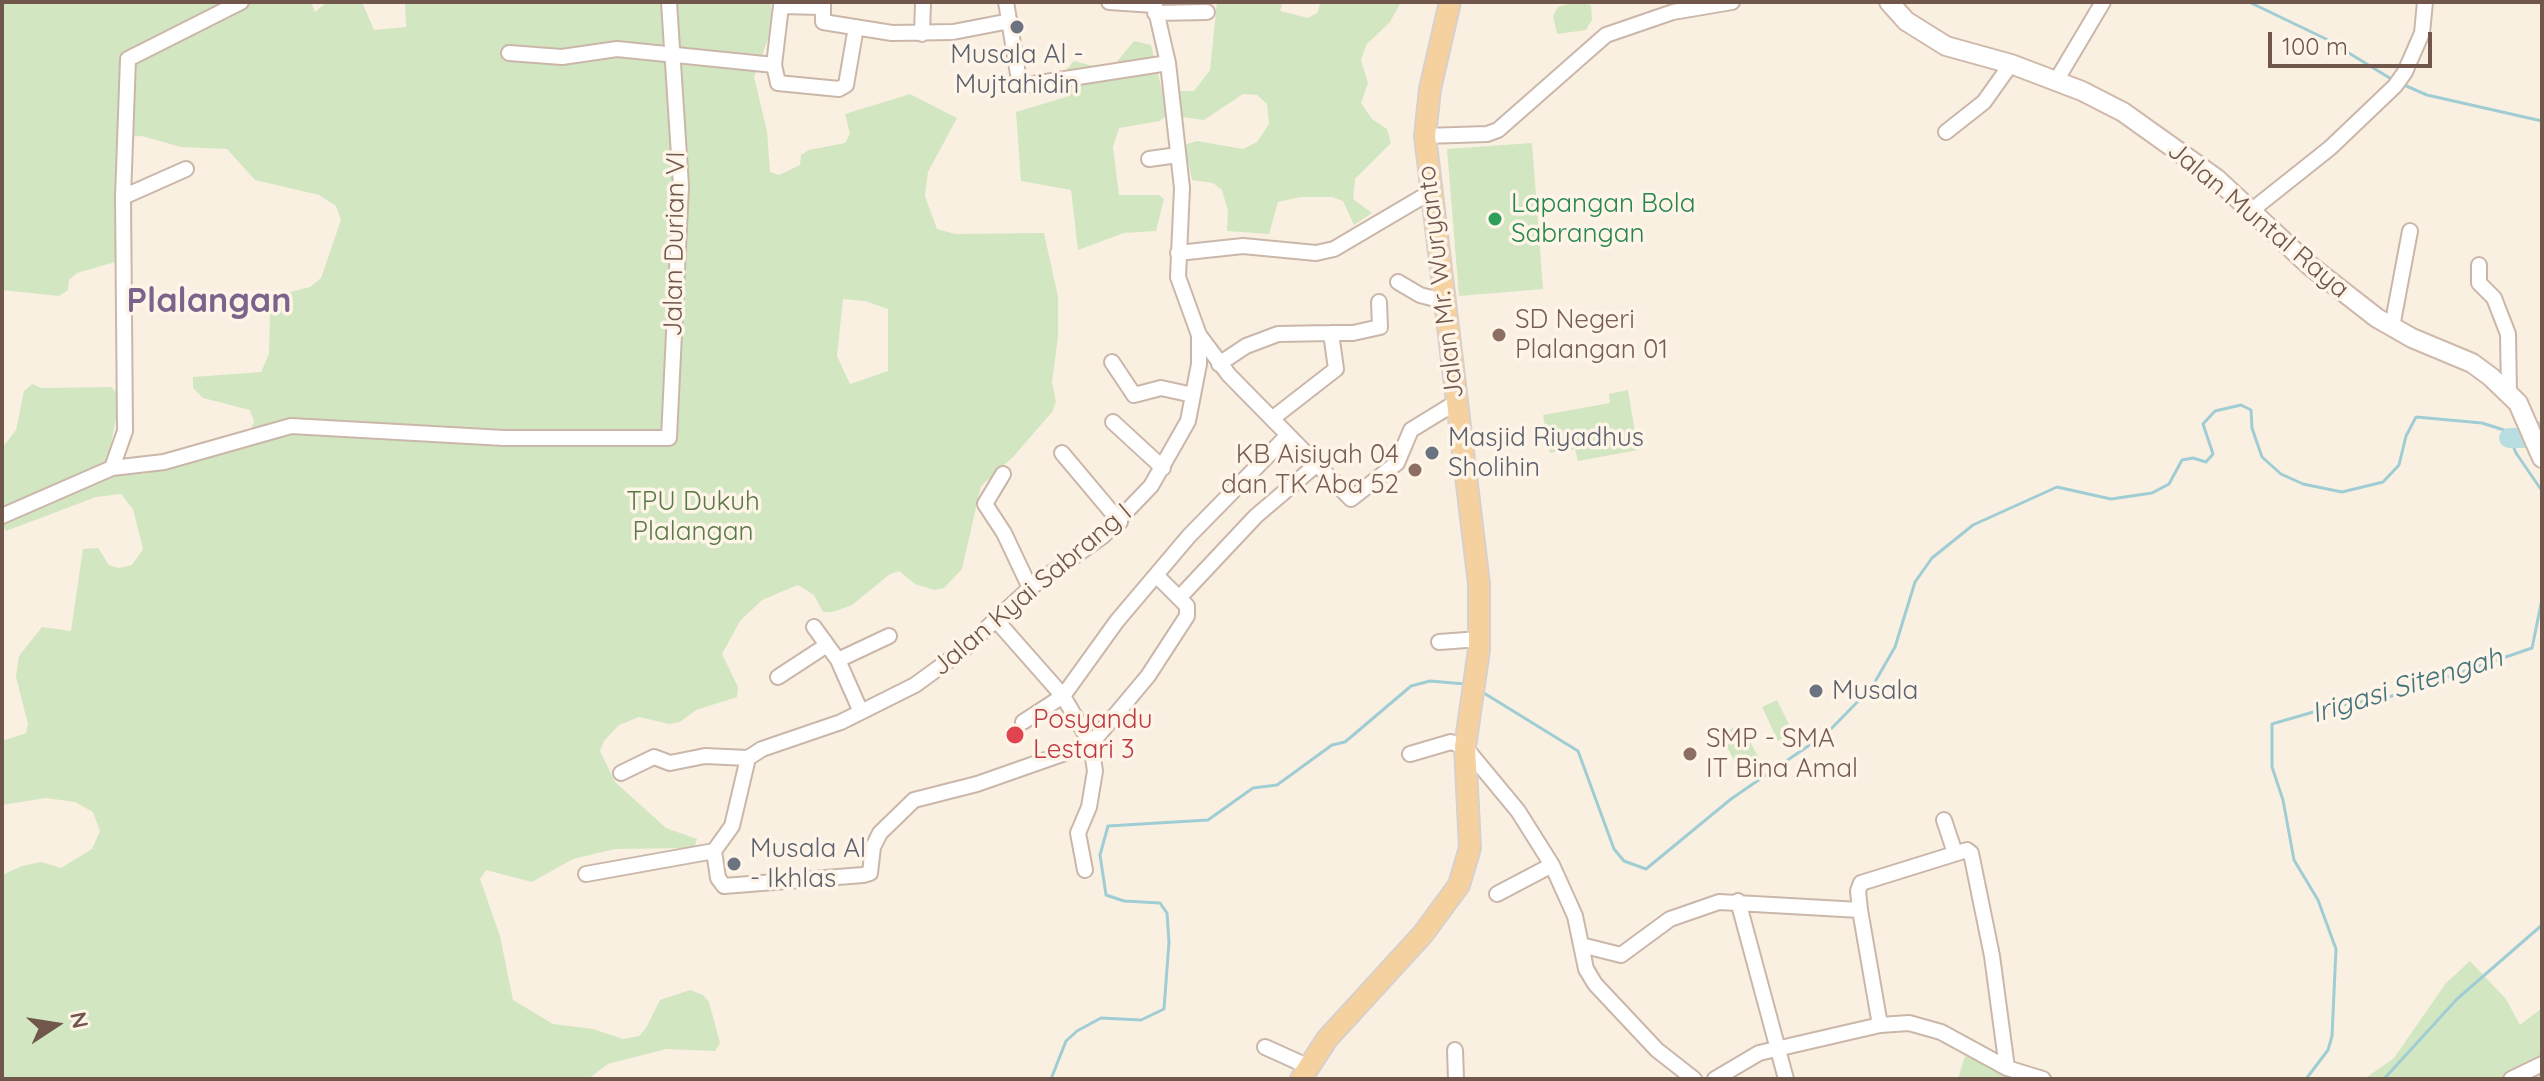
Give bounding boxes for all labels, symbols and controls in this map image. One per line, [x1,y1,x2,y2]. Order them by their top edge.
scale bar [2272,16,2436,66]
marker: Musala Al - Mujtahidin [1008,18,1026,36]
text: 100 m [2282,31,2348,61]
place label: Musala Al - Mujtahidin [950,39,1084,100]
street label: Jalan Muntal Raya [2161,135,2355,305]
street label: Jalan Durian VI [658,151,692,337]
street label: Jalan Mr. Wuryanto [1411,164,1471,400]
place label: Lapangan Bola Sabrangan [1511,188,1695,250]
marker: Lapangan Bola Sabrangan [1486,210,1504,228]
district label: Plalangan [127,282,291,322]
place label: SD Negeri Plalangan 01 [1515,304,1668,366]
marker: SD Negeri Plalangan 01 [1490,326,1508,344]
place label: Masjid Riyadhus Sholihin [1448,422,1644,484]
place label: KB Aisiyah 04 dan TK Aba 52 [1221,439,1399,500]
marker: Masjid Riyadhus Sholihin [1423,444,1441,462]
marker: KB Aisiyah 04 dan TK Aba 52 [1406,461,1424,479]
park label: TPU Dukuh Plalangan [626,486,760,548]
street label: Jalan Kyai Sabrang I [926,497,1138,683]
water label: Irigasi Sitengah [2307,641,2507,731]
place label: Musala [1832,675,1918,707]
marker: Musala [1807,682,1825,700]
place label: Posyandu Lestari 3 [1033,704,1153,766]
place label: SMP - SMA IT Bina Amal [1706,723,1858,784]
marker: Posyandu Lestari 3 [1004,724,1026,746]
marker: SMP - SMA IT Bina Amal [1681,745,1699,763]
place label: Musala Al - Ikhlas [750,833,866,894]
marker: Musala Al - Ikhlas [725,855,743,873]
north arrow [16,985,96,1065]
text: N [64,1009,95,1031]

